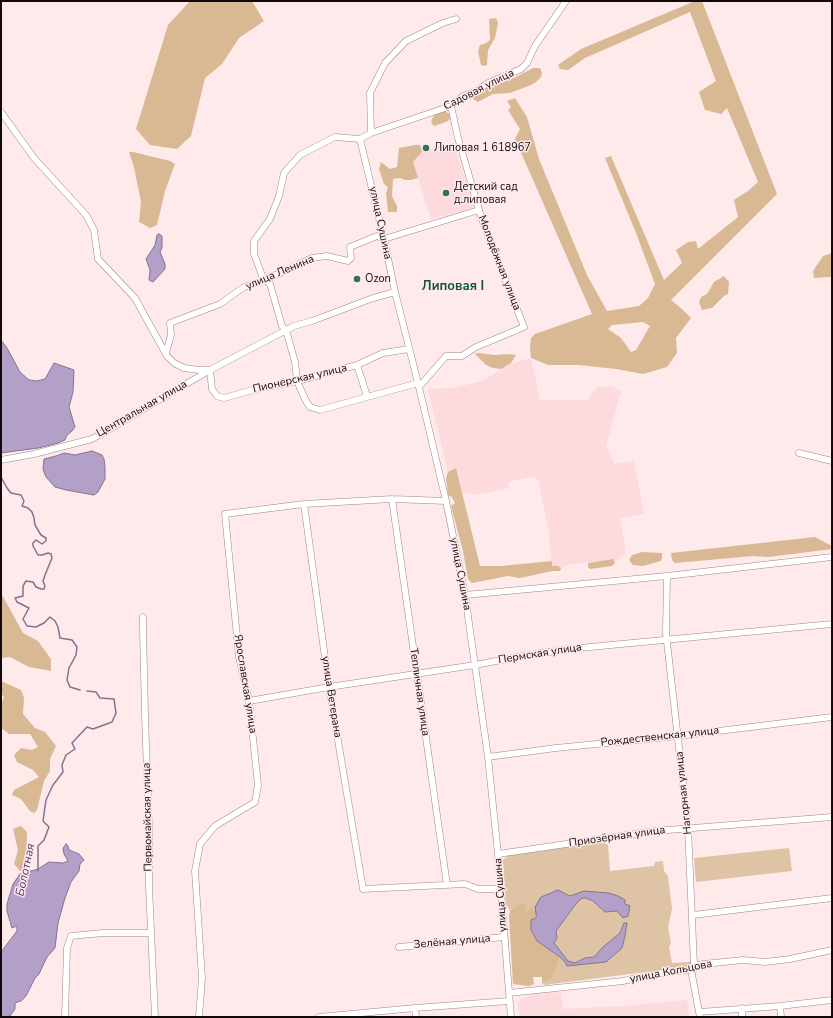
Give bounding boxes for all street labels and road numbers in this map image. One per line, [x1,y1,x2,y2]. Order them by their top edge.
street label: Садовая улица [442,67,516,113]
street label: улица Сушина [366,185,394,261]
street label: Молодёжная улица [475,213,523,313]
street label: улица Ленина [244,253,316,293]
street label: Пионерская улица [252,362,348,396]
street label: Центральная улица [94,378,190,440]
street label: улица Сушина [446,536,474,612]
street label: Ярославская улица [231,634,259,734]
street label: Пермская улица [497,641,583,667]
street label: Тепличная улица [406,647,432,737]
street label: улица Ветерана [318,655,344,739]
street label: Рождественская улица [600,724,720,750]
street label: Нагорная улица [673,751,695,835]
street label: Первомайская улица [140,762,156,872]
street label: Приозёрная улица [568,824,666,850]
street label: улица Сушина [492,858,510,932]
street label: Зелёная улица [413,932,491,952]
street label: улица Кольцова [629,958,713,986]

